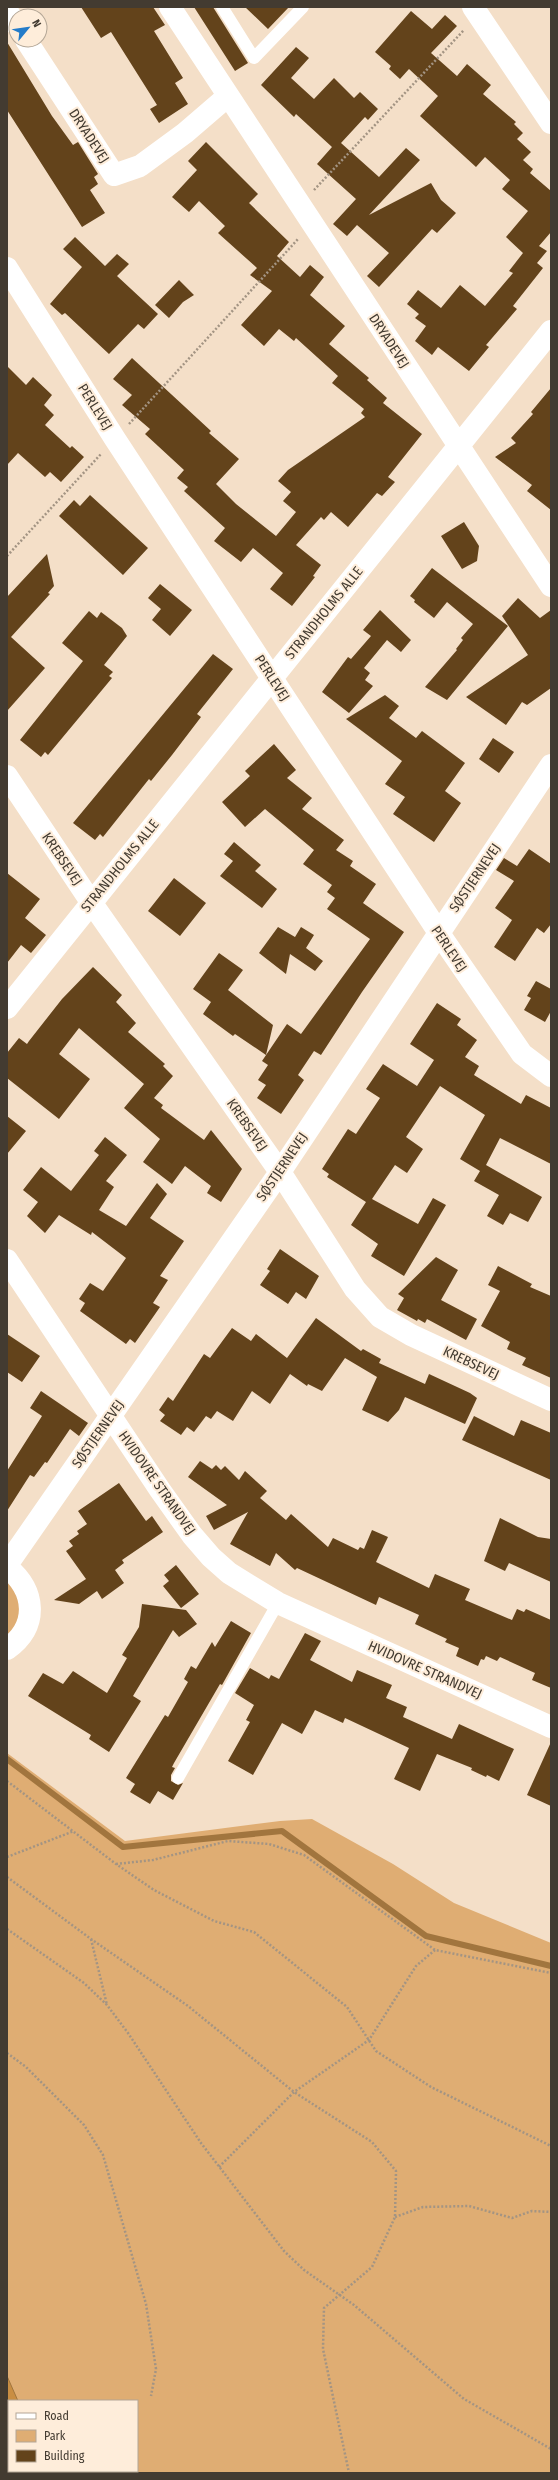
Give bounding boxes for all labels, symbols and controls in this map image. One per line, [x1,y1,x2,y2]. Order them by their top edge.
north arrow [8,8,48,48]
text: N [29,17,44,29]
street label: DRYADEVEJ [65,106,113,166]
street label: DRYADEVEJ [365,311,413,371]
street label: PERLEVEJ [74,381,116,433]
street label: STRANDHOLMS ALLE [281,563,367,663]
street label: PERLEVEJ [251,652,293,704]
street label: STRANDHOLMS ALLE [77,816,163,916]
street label: KREBSEVEJ [38,829,86,889]
street label: SØSTJERNEVEJ [446,840,504,916]
street label: PERLEVEJ [427,923,471,975]
street label: KREBSEVEJ [223,1096,271,1154]
street label: SØSTJERNEVEJ [253,1129,311,1205]
street label: KREBSEVEJ [440,1343,502,1383]
street label: SØSTJERNEVEJ [68,1397,128,1471]
street label: HVIDOVRE STRANDVEJ [115,1428,199,1538]
street label: HVIDOVRE STRANDVEJ [365,1637,485,1703]
legend [8,2400,138,2472]
text: Road [44,2409,69,2423]
text: Park [44,2429,66,2443]
text: Building [44,2449,85,2463]

